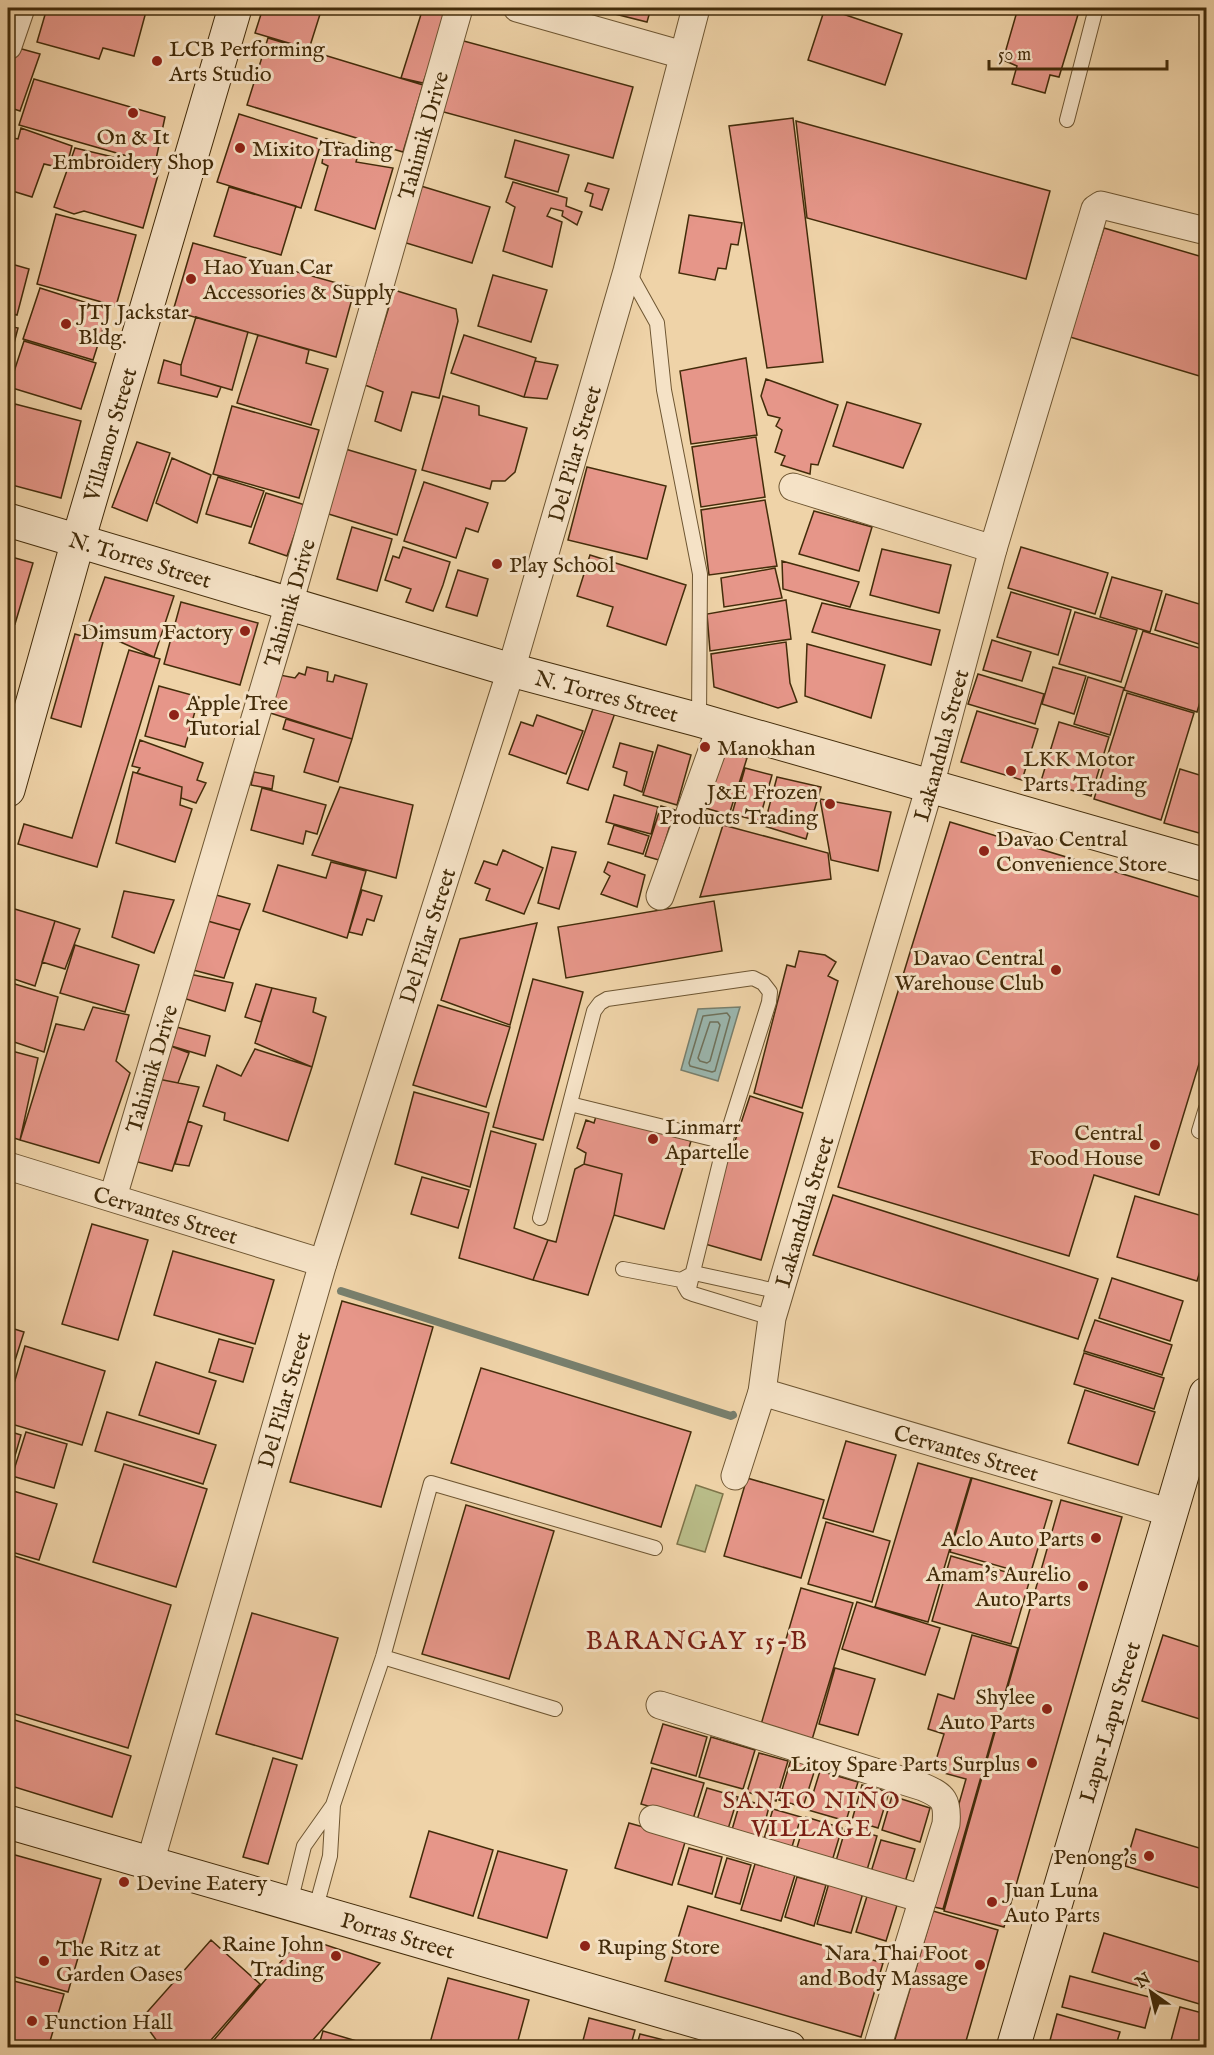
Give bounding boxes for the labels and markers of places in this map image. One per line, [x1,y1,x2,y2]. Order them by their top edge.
place label: LCB Performing Arts Studio [168,36,326,89]
marker: LCB Performing Arts Studio [150,54,164,68]
marker: On & It Embroidery Shop [126,106,140,120]
place label: On & It Embroidery Shop [52,124,214,177]
place label: Mixito Trading [252,136,394,164]
marker: Mixito Trading [233,141,247,155]
place label: Hao Yuan Car Accessories & Supply [202,254,395,307]
marker: Hao Yuan Car Accessories & Supply [184,272,198,286]
place label: JTJ Jackstar Bldg. [75,299,189,352]
marker: JTJ Jackstar Bldg. [59,317,73,331]
place label: Play School [509,552,615,580]
marker: Play School [490,557,504,571]
place label: Dimsum Factory [81,619,233,647]
marker: Dimsum Factory [238,624,252,638]
place label: Apple Tree Tutorial [185,690,288,743]
marker: Apple Tree Tutorial [167,708,181,722]
place label: Manokhan [717,735,816,763]
marker: Manokhan [698,740,712,754]
place label: LKK Motor Parts Trading [1023,746,1148,799]
marker: LKK Motor Parts Trading [1004,764,1018,778]
place label: J&E Frozen Products Trading [659,779,819,832]
marker: J&E Frozen Products Trading [823,797,837,811]
place label: Davao Central Convenience Store [996,826,1167,879]
marker: Davao Central Convenience Store [977,844,991,858]
place label: Davao Central Warehouse Club [894,945,1044,998]
marker: Davao Central Warehouse Club [1049,963,1063,977]
place label: Linmarr Apartelle [664,1114,749,1167]
place label: Central Food House [1029,1120,1143,1173]
marker: Linmarr Apartelle [646,1132,660,1146]
marker: Central Food House [1148,1138,1162,1152]
place label: Aclo Auto Parts [940,1526,1084,1554]
marker: Aclo Auto Parts [1089,1531,1103,1545]
place label: Amam's Aurelio Auto Parts [925,1561,1071,1614]
marker: Amam's Aurelio Auto Parts [1076,1579,1090,1593]
place label: Shylee Auto Parts [938,1684,1035,1737]
marker: Shylee Auto Parts [1040,1702,1054,1716]
place label: Litoy Spare Parts Surplus [790,1751,1020,1779]
marker: Litoy Spare Parts Surplus [1025,1756,1039,1770]
place label: Penong's [1053,1844,1137,1872]
marker: Penong's [1142,1849,1156,1863]
place label: Devine Eatery [136,1870,268,1898]
marker: Devine Eatery [117,1875,131,1889]
place label: Juan Luna Auto Parts [1001,1877,1100,1930]
marker: Juan Luna Auto Parts [985,1895,999,1909]
place label: Raine John Trading [222,1931,325,1984]
place label: Ruping Store [597,1934,720,1962]
place label: The Ritz at Garden Oases [56,1936,183,1989]
marker: Ruping Store [578,1939,592,1953]
place label: Nara Thai Foot and Body Massage [799,1940,968,1993]
marker: Raine John Trading [329,1949,343,1963]
marker: The Ritz at Garden Oases [37,1954,51,1968]
marker: Nara Thai Foot and Body Massage [973,1958,987,1972]
place label: Function Hall [44,2009,173,2037]
marker: Function Hall [25,2014,39,2028]

